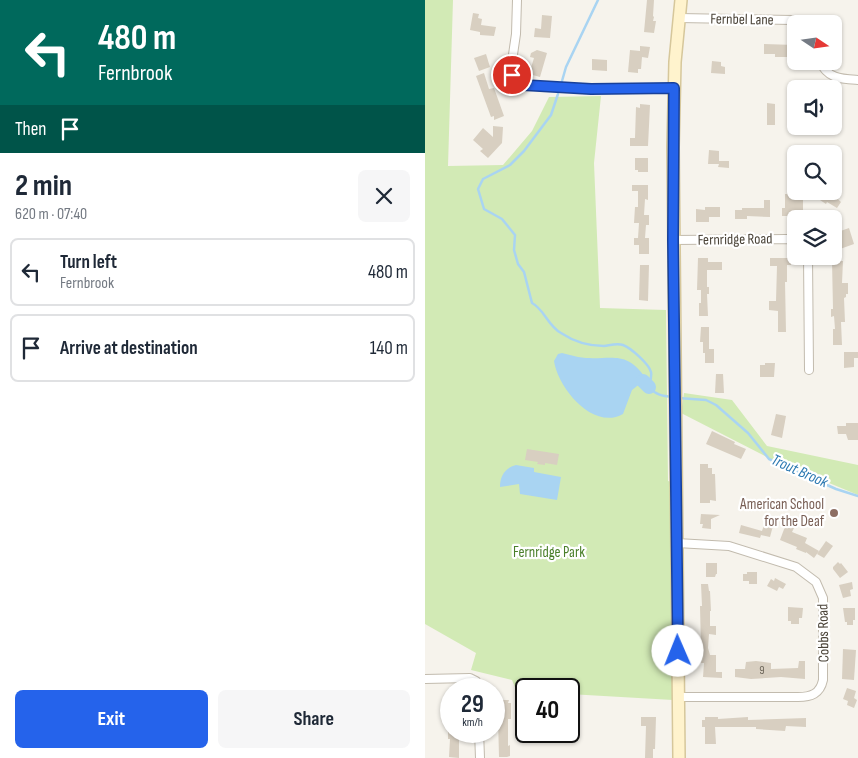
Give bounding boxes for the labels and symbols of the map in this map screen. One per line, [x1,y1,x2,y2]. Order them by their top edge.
street label: Fernbel Lane [710,9,774,30]
north arrow [787,15,843,70]
pin [491,54,533,96]
street label: Fernridge Road [697,229,773,250]
water label: Trout Brook [768,450,832,493]
place label: American School for the Deaf [739,495,825,531]
marker: American School for the Deaf [828,507,840,519]
park label: Fernridge Park [513,543,585,562]
street label: Cobbs Road [813,604,834,662]
position arrow [651,624,703,676]
house number: 9 [759,663,765,678]
speed limit sign: 40 [515,678,580,743]

